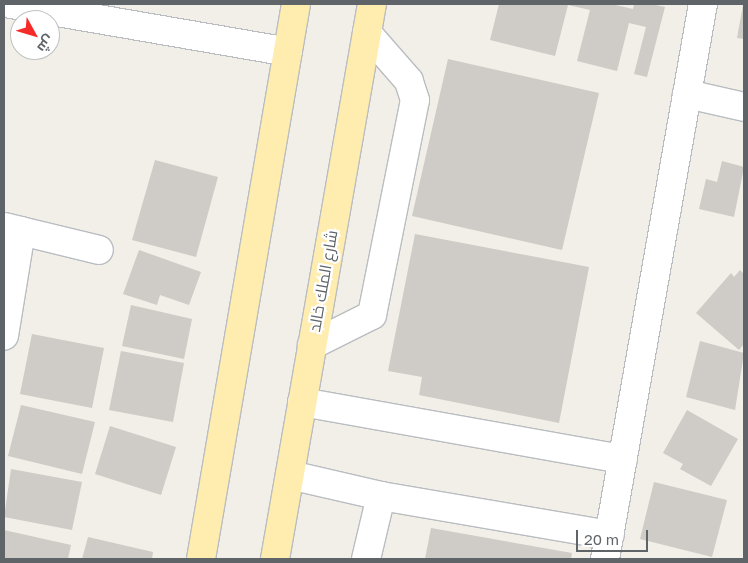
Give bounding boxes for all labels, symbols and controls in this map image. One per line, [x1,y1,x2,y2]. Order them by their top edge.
north arrow [10,10,60,60]
text: ش [34,32,59,56]
street label: شارع الملك خالد [305,229,341,333]
scale bar [578,520,650,552]
text: 20 m [584,530,619,548]

